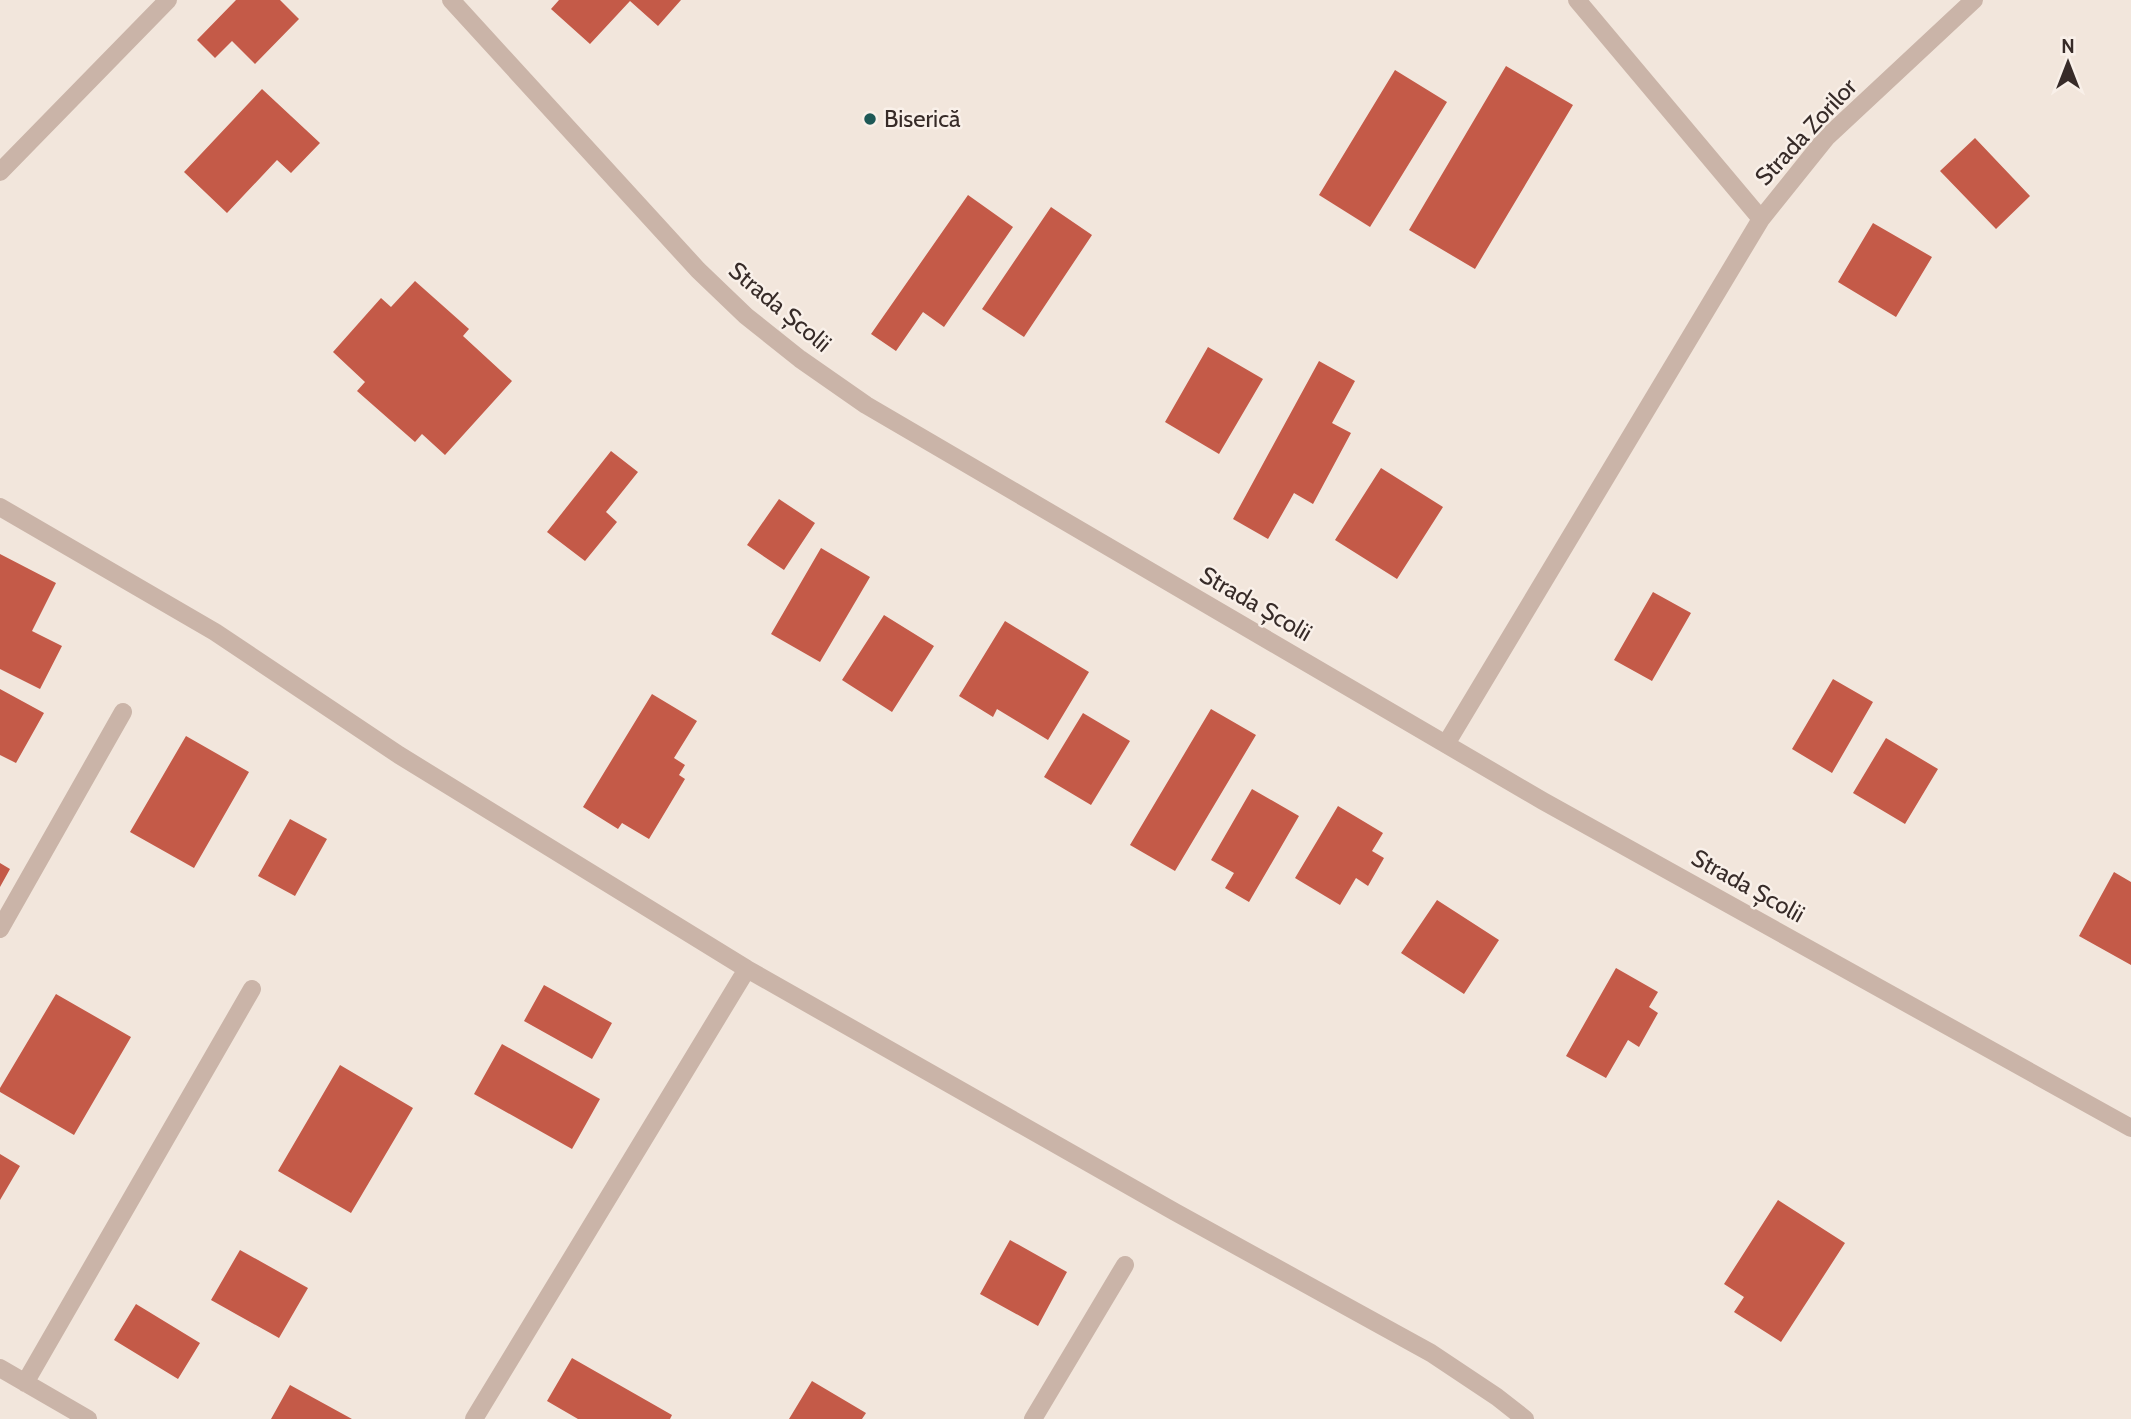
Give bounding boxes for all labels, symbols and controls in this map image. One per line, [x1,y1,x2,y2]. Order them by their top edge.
north arrow [2033,28,2103,98]
text: N [2061,35,2075,58]
street label: Strada Zorilor [1749,72,1863,191]
place label: Biserică [884,104,961,133]
marker: Biserică [862,111,878,127]
street label: Strada Școlii [723,255,837,359]
street label: Strada Școlii [1194,560,1318,648]
street label: Strada Școlii [1686,843,1810,929]

